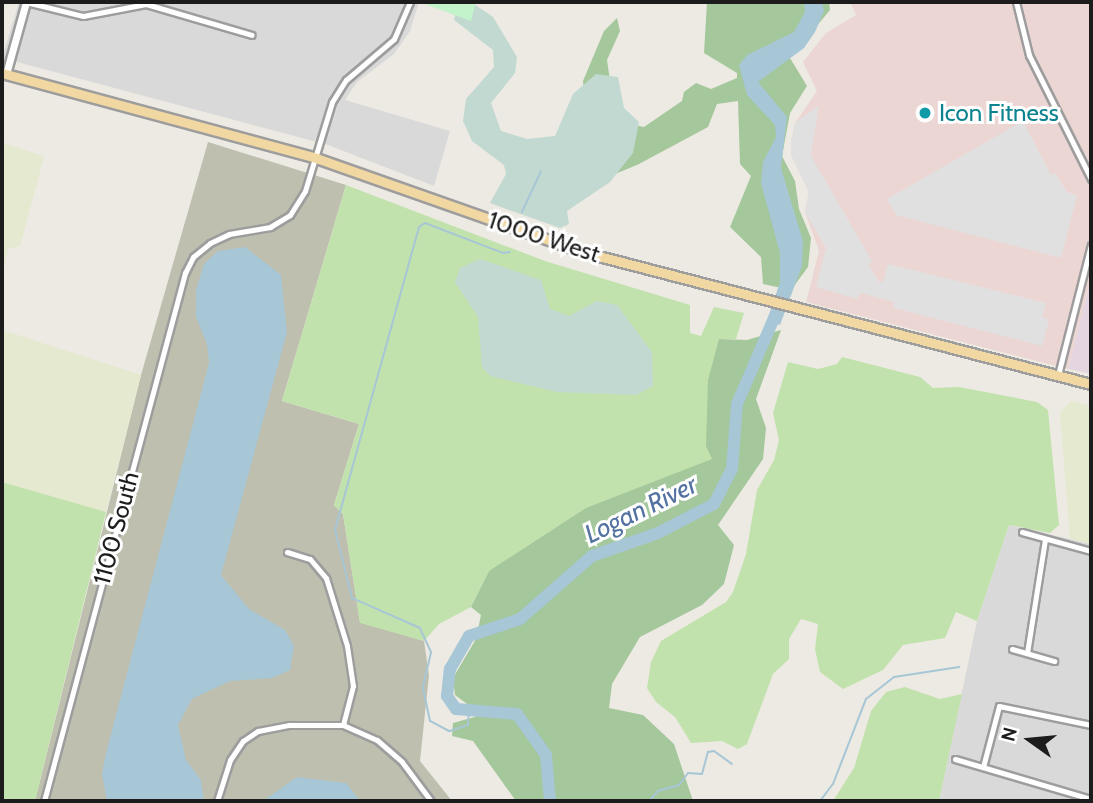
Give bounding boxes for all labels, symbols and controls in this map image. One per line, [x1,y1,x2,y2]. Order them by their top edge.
place label: Icon Fitness [939,99,1059,127]
marker: Icon Fitness [917,105,933,121]
street label: 1000 West [485,205,603,269]
street label: 1100 South [87,469,145,587]
water label: Logan River [580,469,702,551]
north arrow [995,705,1065,775]
text: N [996,725,1022,744]

